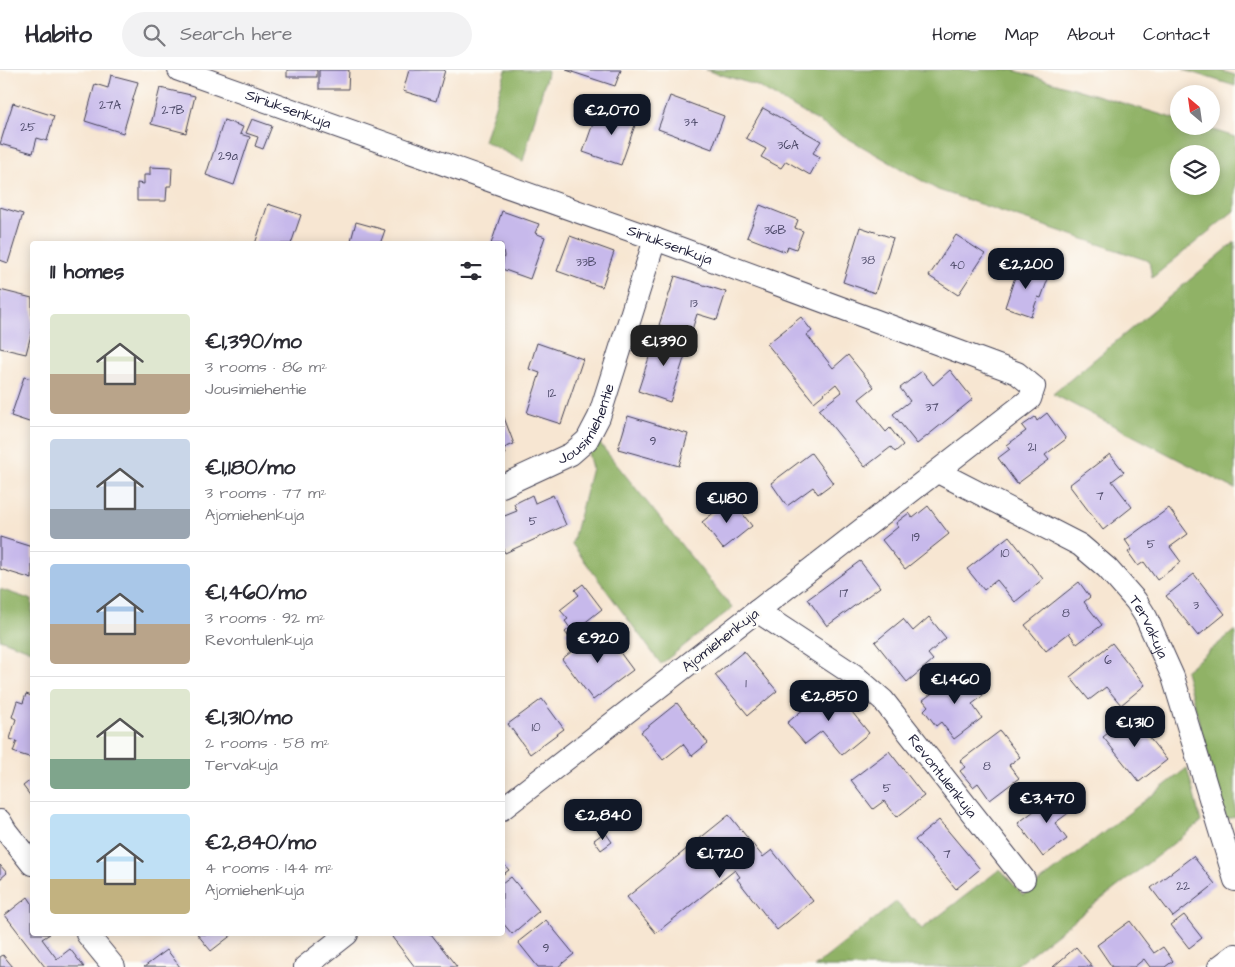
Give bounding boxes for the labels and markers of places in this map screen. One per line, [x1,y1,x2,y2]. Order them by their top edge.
pin: €2,070 [571,93,653,136]
pin: €2,200 [985,248,1067,290]
pin: €1,390 [623,324,705,367]
pin: €1,180 [686,482,768,524]
pin: €920 [568,622,628,664]
pin: €1,460 [914,662,996,705]
pin: €2,850 [788,680,870,722]
pin: €1,310 [1094,706,1176,748]
pin: €3,470 [1006,782,1088,824]
pin: €2,840 [562,798,644,841]
pin: €1,720 [679,836,761,879]

